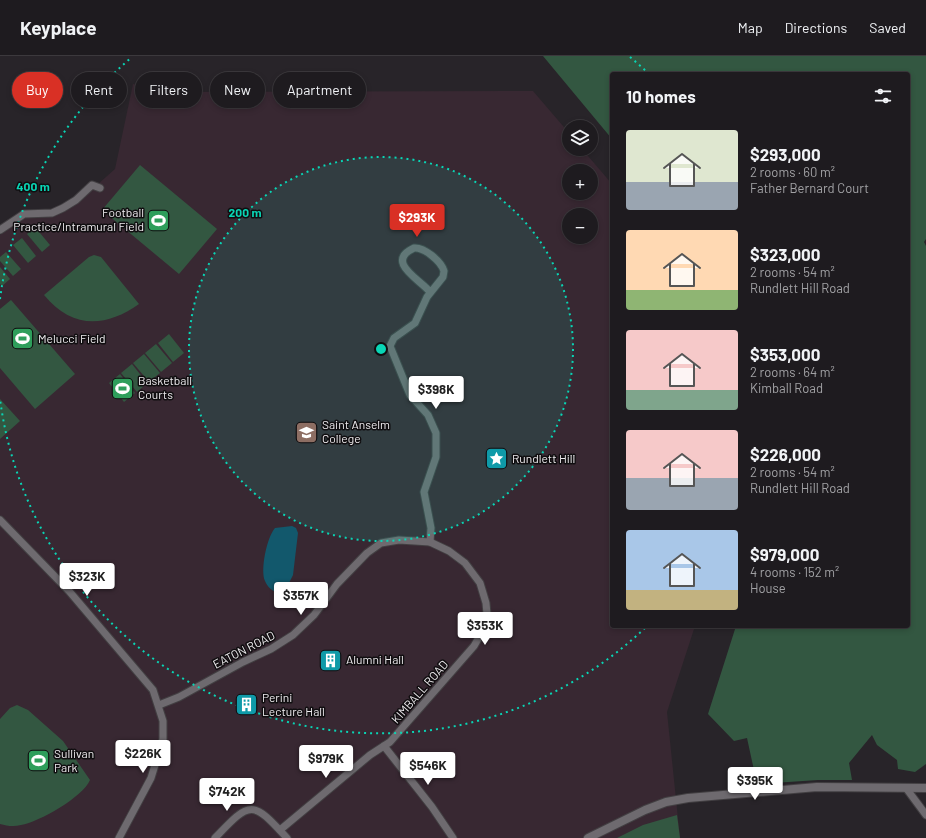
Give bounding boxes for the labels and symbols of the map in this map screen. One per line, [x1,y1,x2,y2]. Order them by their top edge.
text: 400 m [16,179,50,193]
pin: $293K [389,204,445,238]
place label: Football Practice/Intramural Field [13,205,144,233]
text: 200 m [229,205,261,219]
sports icon: Football Practice/Intramural Field [146,207,172,233]
sports icon: Melucci Field [9,326,35,352]
place label: Melucci Field [38,331,106,345]
centre of rings [374,342,388,356]
place label: Basketball Courts [138,373,192,401]
sports icon: Basketball Courts [109,375,135,401]
pin: $398K [408,376,464,410]
place label: Saint Anselm College [322,417,390,445]
school or university icon: Saint Anselm College [293,419,319,445]
place icon: Rundlett Hill [484,446,510,472]
place label: Rundlett Hill [512,451,575,465]
pin: $323K [59,563,115,597]
pin: $357K [273,582,329,616]
pin: $353K [457,612,513,646]
street label: EATON ROAD [210,628,277,671]
building icon: Alumni Hall [317,647,343,673]
place label: Alumni Hall [346,652,404,666]
street label: KIMBALL ROAD [388,657,450,726]
place label: Perini Lecture Hall [262,690,325,718]
building icon: Perini Lecture Hall [233,692,259,718]
pin: $226K [115,740,171,774]
pin: $979K [298,745,354,779]
place label: Sullivan Park [54,746,94,774]
sports icon: Sullivan Park [25,748,51,774]
pin: $546K [400,752,456,786]
pin: $395K [727,767,783,801]
pin: $742K [199,778,255,812]

